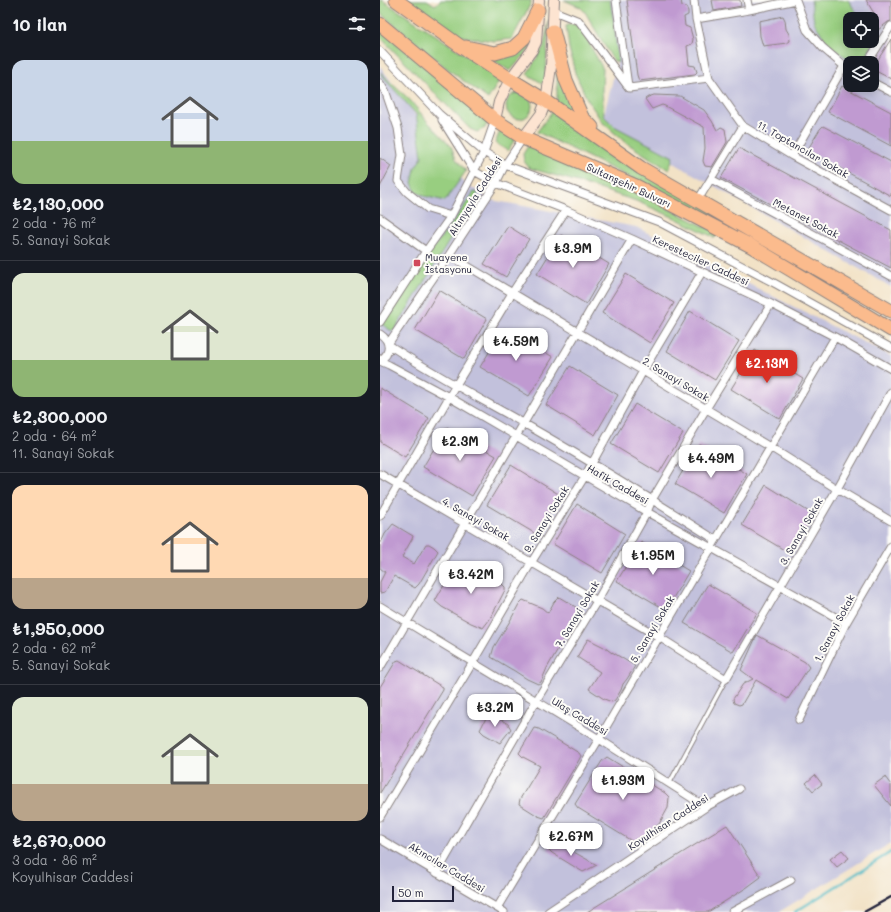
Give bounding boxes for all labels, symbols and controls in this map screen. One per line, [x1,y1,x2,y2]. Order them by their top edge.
map controls [843,12,879,92]
button: locate [843,12,879,48]
text: 10 ilan [12,13,67,35]
icon: filters [346,13,368,35]
button: layers [843,56,879,92]
icon: home [154,86,226,158]
street label: 11. Toptancılar Sokak [755,117,851,181]
street label: Altınyayla Caddesi [445,154,505,238]
street label: Sultanşehir Bulvarı [584,159,674,211]
text: ₺2,130,000 [12,192,104,214]
street label: Metanet Sokak [771,195,841,241]
text: 2 oda · 76 m² [12,214,96,231]
text: 5. Sanayi Sokak [12,231,110,248]
street label: Keresteciler Caddesi [650,231,752,289]
pin: ₺3.9M [545,235,601,269]
text: ₺3.9M [554,239,592,256]
place label: Muayene İstasyonu [425,250,472,276]
marker: Muayene İstasyonu [412,258,422,268]
icon: home [154,299,226,371]
pin: ₺4.59M [483,328,549,362]
text: ₺4.59M [493,332,539,349]
pin: ₺2.13M [734,350,800,384]
street label: 2. Sanayi Sokak [640,354,712,404]
text: ₺2.13M [745,354,789,371]
text: ₺2,300,000 [12,405,107,427]
text: 2 oda · 64 m² [12,427,96,444]
pin: ₺2.3M [432,428,488,462]
text: ₺2.3M [441,432,479,449]
text: 11. Sanayi Sokak [12,444,114,461]
pin: ₺4.49M [678,445,744,479]
text: ₺4.49M [688,449,734,466]
street label: Hafik Caddesi [585,461,651,507]
street label: 9. Sanayi Sokak [520,483,572,555]
street label: 4. Sanayi Sokak [440,494,512,544]
street label: 3. Sanayi Sokak [776,495,826,567]
icon: home [154,511,226,583]
pin: ₺1.95M [620,542,686,576]
text: ₺1.95M [631,546,675,563]
pin: ₺3.42M [438,561,504,595]
text: ₺3.42M [448,565,494,582]
street label: 7. Sanayi Sokak [552,578,602,650]
street label: 1. Sanayi Sokak [810,592,858,664]
street label: 5. Sanayi Sokak [627,593,677,665]
text: ₺1,950,000 [12,617,104,639]
text: 2 oda · 62 m² [12,639,96,656]
text: 5. Sanayi Sokak [12,656,110,673]
pin: ₺3.2M [467,694,523,728]
street label: Ulaş Caddesi [549,694,611,738]
text: ₺3.2M [476,698,514,715]
icon: home [154,723,226,795]
pin: ₺1.93M [590,767,656,801]
text: ₺1.93M [601,771,645,788]
street label: Koyulhisar Caddesi [625,791,711,853]
pin: ₺2.67M [538,823,604,857]
text: ₺2.67M [548,827,594,844]
text: ₺2,670,000 [12,829,106,851]
street label: Akıncılar Caddesi [406,839,488,895]
text: 3 oda · 86 m² [12,851,97,868]
text: Koyulhisar Caddesi [12,868,133,885]
scale bar [392,884,454,903]
text: 50 m [398,885,424,900]

